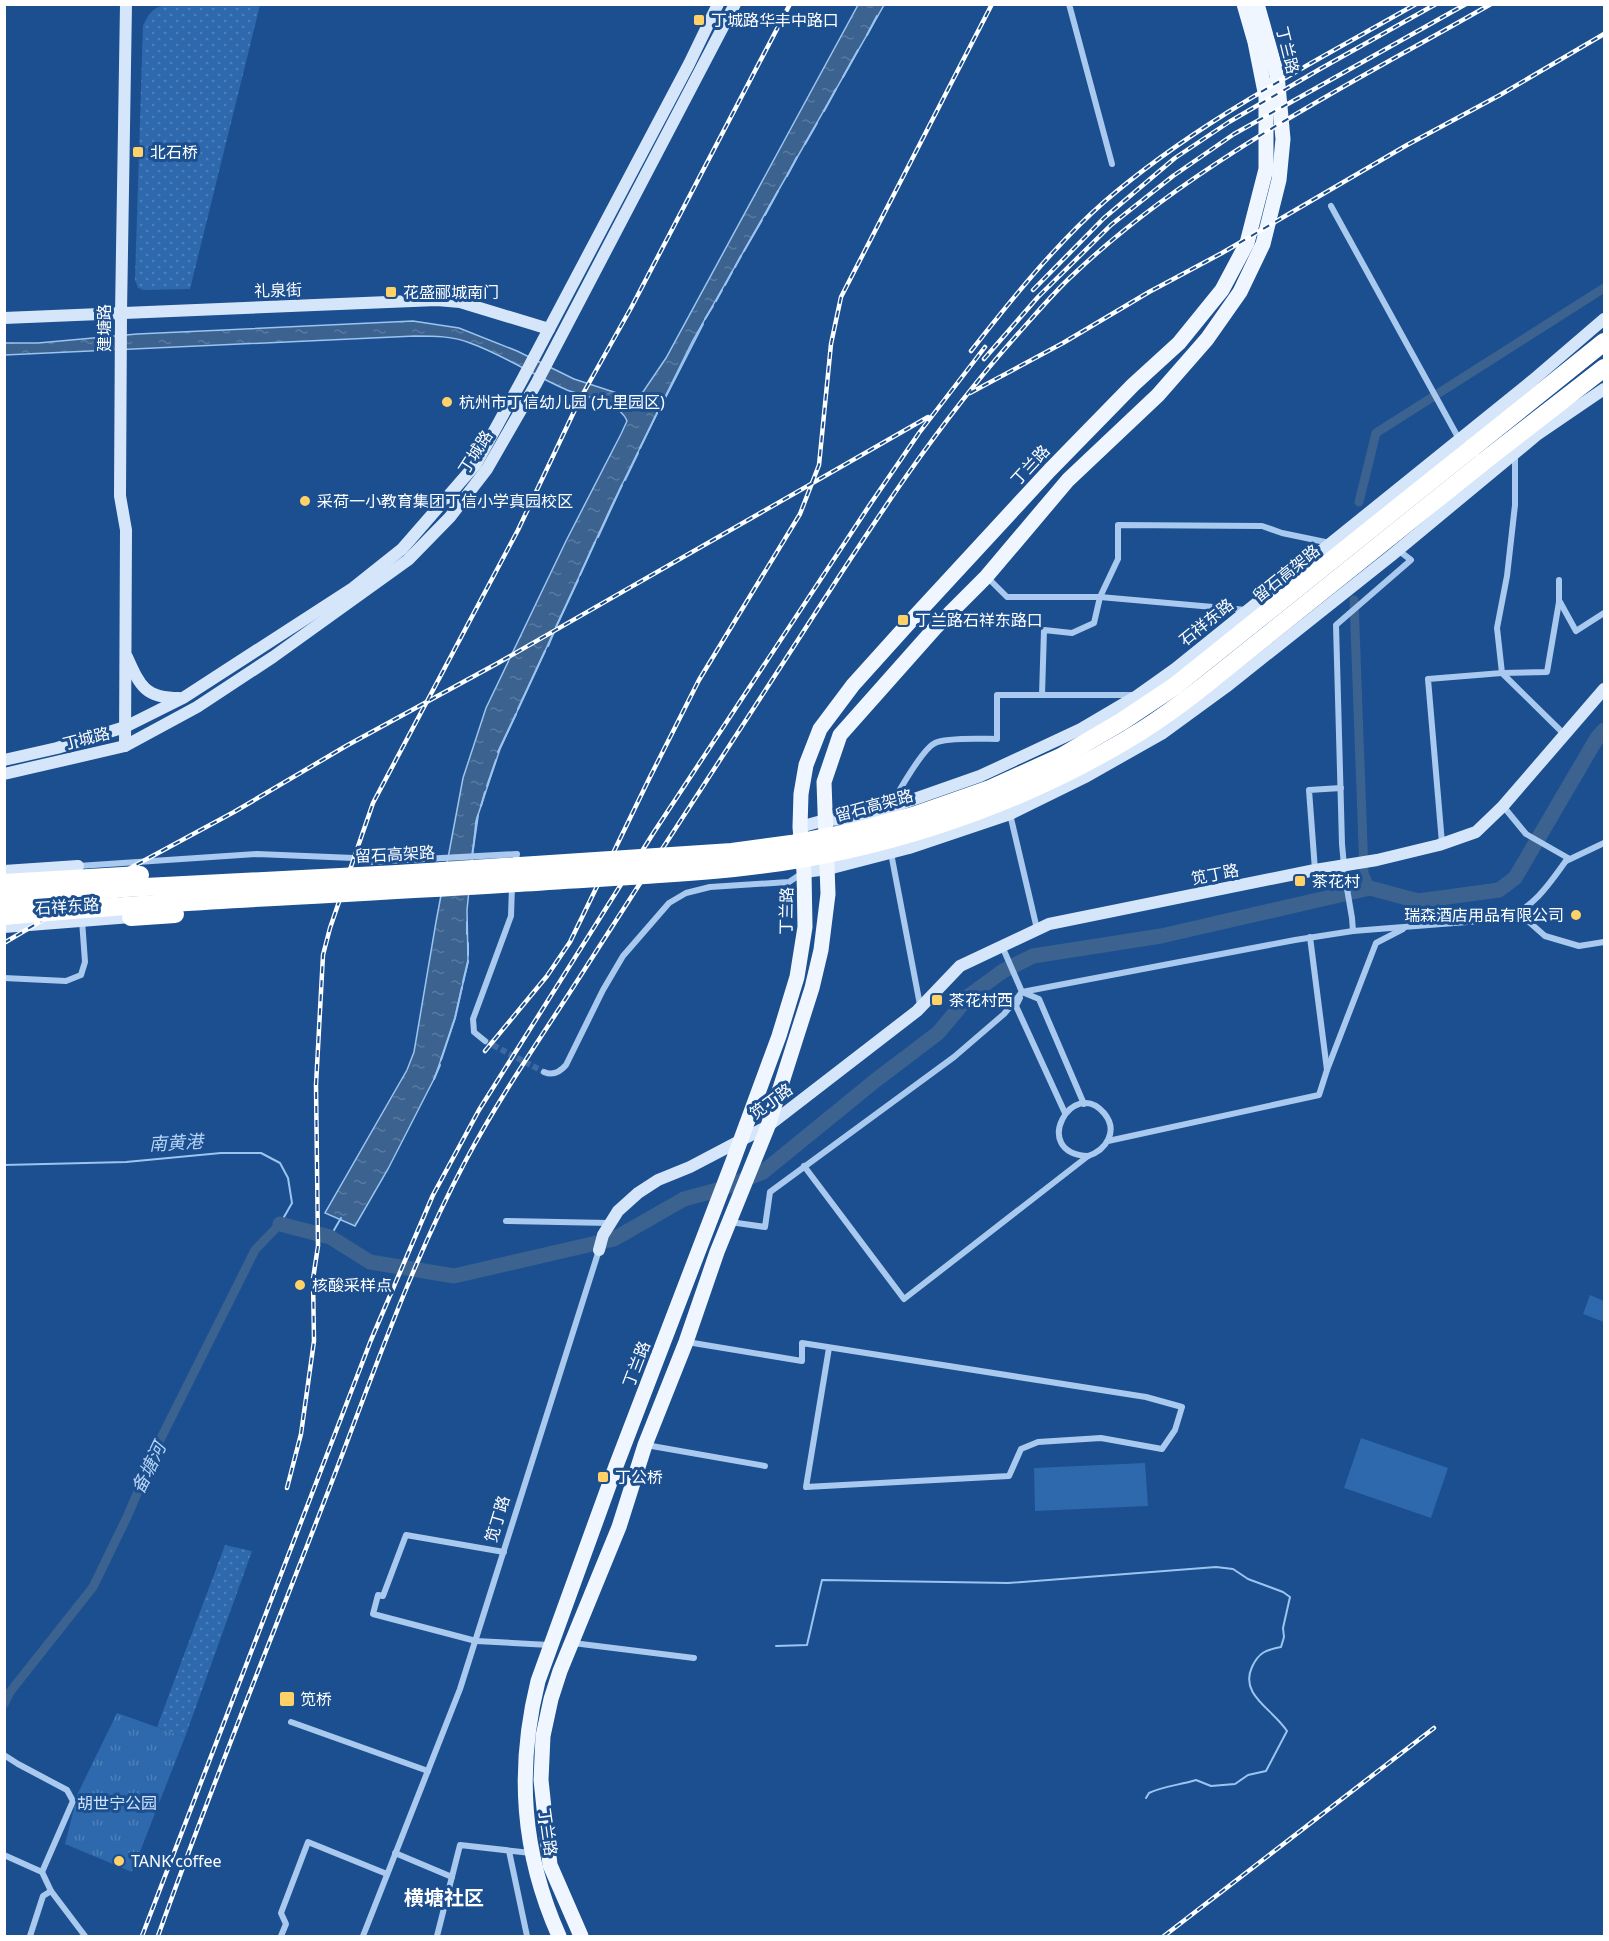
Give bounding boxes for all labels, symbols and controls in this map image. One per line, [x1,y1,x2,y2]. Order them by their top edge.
place label: 丁城路华丰中路口 [711,9,839,31]
marker: 丁城路华丰中路口 [692,13,706,27]
street label: 丁兰路 [1272,24,1304,76]
place label: 北石桥 [150,141,198,163]
marker: 北石桥 [131,145,145,159]
street label: 礼泉街 [254,278,302,302]
place label: 花盛郦城南门 [403,281,499,303]
marker: 花盛郦城南门 [384,285,398,299]
street label: 建塘路 [93,304,115,352]
place label: 杭州市丁信幼儿园 (九里园区) [459,391,665,413]
marker: 杭州市丁信幼儿园 (九里园区) [440,395,454,409]
street label: 丁城路 [453,426,497,478]
street label: 丁兰路 [1006,440,1054,490]
place label: 采荷一小教育集团丁信小学真园校区 [317,490,573,512]
marker: 采荷一小教育集团丁信小学真园校区 [298,494,312,508]
street label: 留石高架路 [1248,539,1324,607]
street label: 石祥东路 [1174,593,1238,651]
place label: 丁兰路石祥东路口 [915,609,1043,631]
marker: 丁兰路石祥东路口 [896,613,910,627]
street label: 丁城路 [60,722,112,754]
street label: 留石高架路 [833,784,915,826]
street label: 留石高架路 [354,841,436,867]
street label: 笕丁路 [1189,859,1241,889]
place label: 茶花村 [1312,870,1360,892]
marker: 茶花村 [1293,874,1307,888]
street label: 丁兰路 [775,887,797,935]
street label: 石祥东路 [34,893,100,919]
place label: 瑞森酒店用品有限公司 [1404,904,1564,926]
marker: 瑞森酒店用品有限公司 [1569,908,1583,922]
place label: 茶花村西 [949,989,1013,1011]
marker: 茶花村西 [930,993,944,1007]
street label: 笕丁路 [745,1078,797,1124]
water label: 南黄港 [148,1128,207,1155]
place label: 核酸采样点 [312,1274,392,1296]
marker: 核酸采样点 [293,1278,307,1292]
street label: 丁兰路 [617,1338,655,1390]
water label: 备塘河 [125,1435,172,1497]
place label: 丁公桥 [615,1466,663,1488]
marker: 丁公桥 [596,1470,610,1484]
street label: 笕丁路 [479,1493,515,1545]
place label: 笕桥 [300,1688,332,1710]
marker: 笕桥 [278,1690,296,1708]
park label: 胡世宁公园 [77,1792,157,1814]
street label: 丁兰路 [534,1807,562,1857]
place label: TANK coffee [131,1850,222,1872]
marker: TANK coffee [112,1854,126,1868]
district label: 横塘社区 [404,1884,484,1911]

